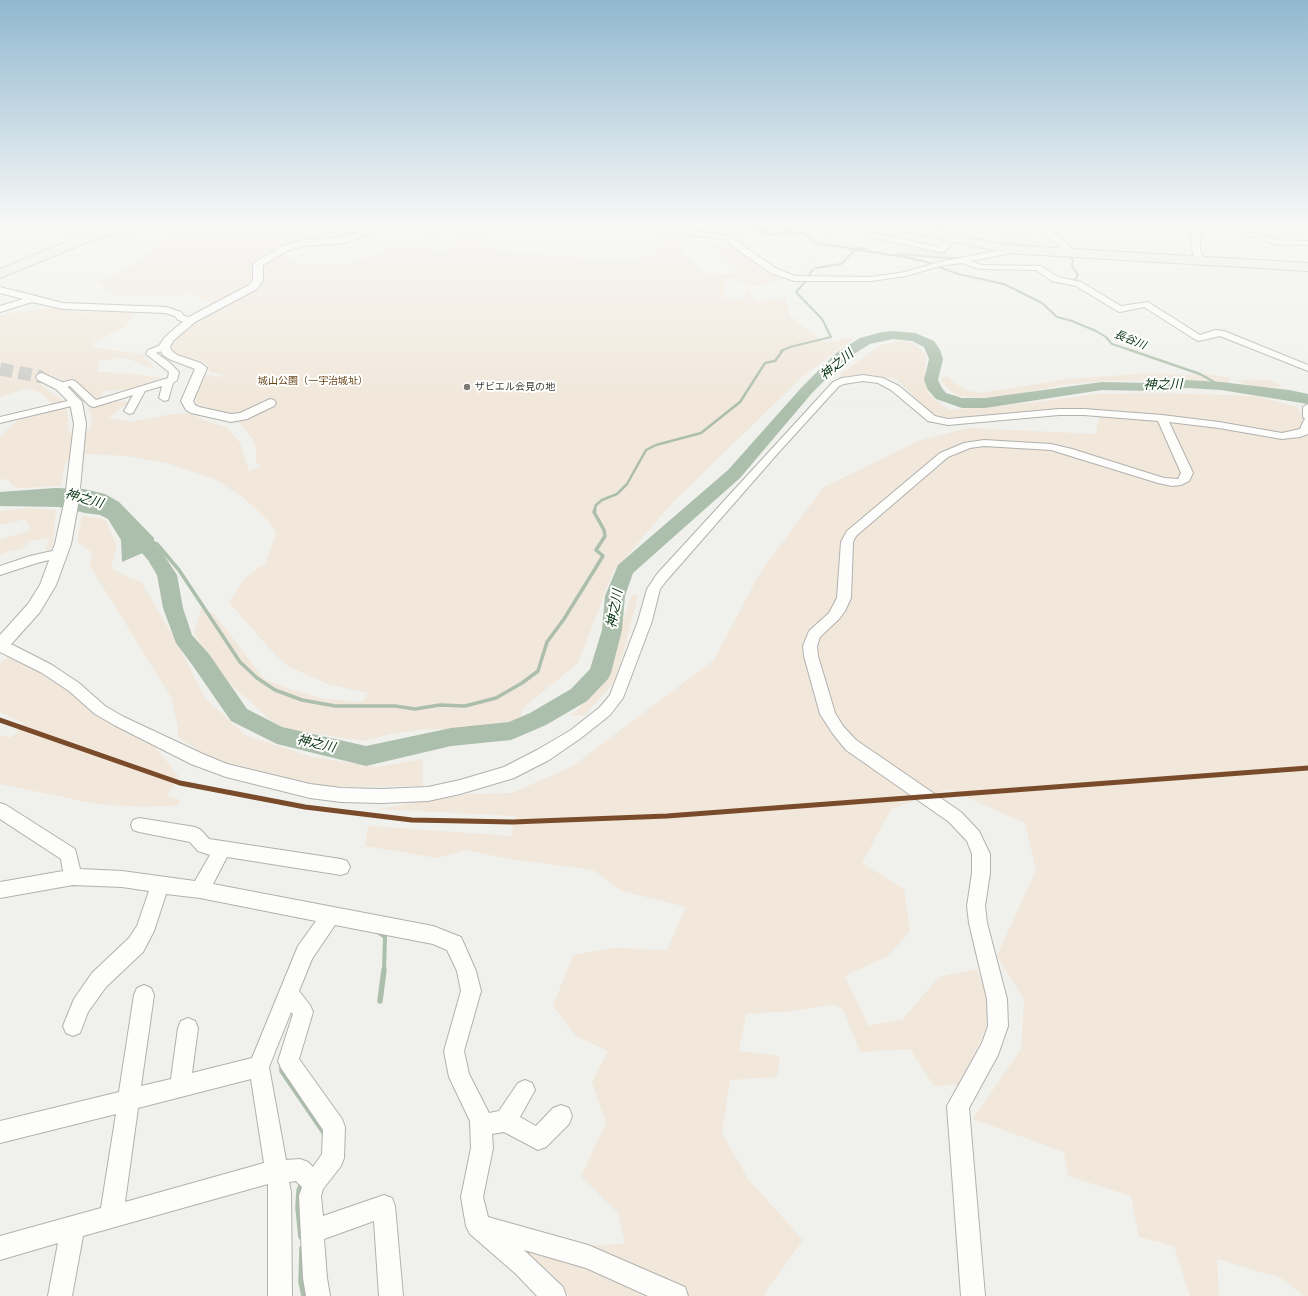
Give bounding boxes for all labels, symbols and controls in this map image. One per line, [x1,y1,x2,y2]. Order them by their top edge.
water label: 長谷川 [1112,328,1148,352]
water label: 神之川 [817,346,857,384]
park label: 城山公園（一宇治城址） [258,375,368,387]
water label: 神之川 [1143,377,1183,393]
place label: ザビエル会見の地 [475,381,555,393]
marker: ザビエル会見の地 [462,382,472,392]
water label: 神之川 [63,486,105,512]
water label: 神之川 [604,588,626,630]
water label: 神之川 [295,732,337,756]

